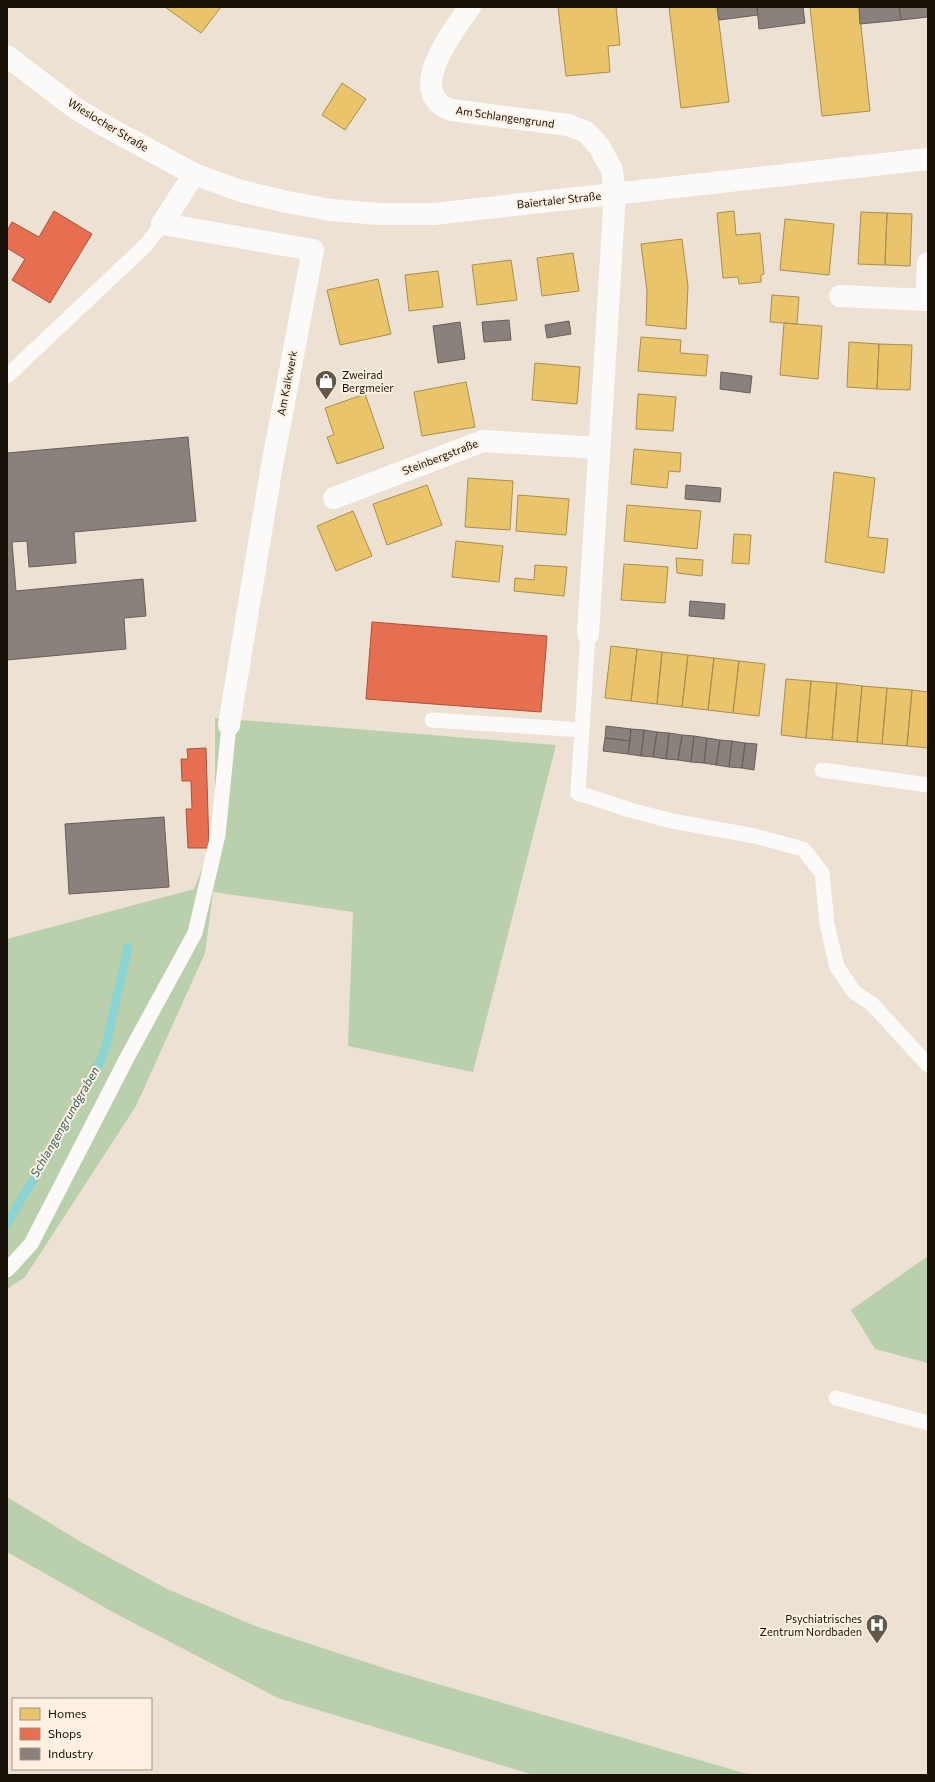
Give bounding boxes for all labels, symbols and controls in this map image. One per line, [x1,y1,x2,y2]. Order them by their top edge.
street label: Wieslocher Straße [66,95,151,154]
street label: Am Schlangengrund [455,103,555,130]
street label: Baiertaler Straße [516,189,602,210]
street label: Am Kalkwerk [274,349,299,417]
shop icon: Zweirad Bergmeier [313,368,339,401]
place label: Zweirad Bergmeier [342,368,394,394]
street label: Steinbergstraße [400,436,480,477]
water label: Schlangengrundgraben [27,1064,102,1179]
place label: Psychiatrisches Zentrum Nordbaden [760,1612,862,1638]
hospital icon: Psychiatrisches Zentrum Nordbaden [864,1612,890,1645]
legend [12,1698,152,1770]
text: Homes [48,1706,86,1720]
text: Shops [48,1726,82,1740]
text: Industry [48,1746,93,1760]

